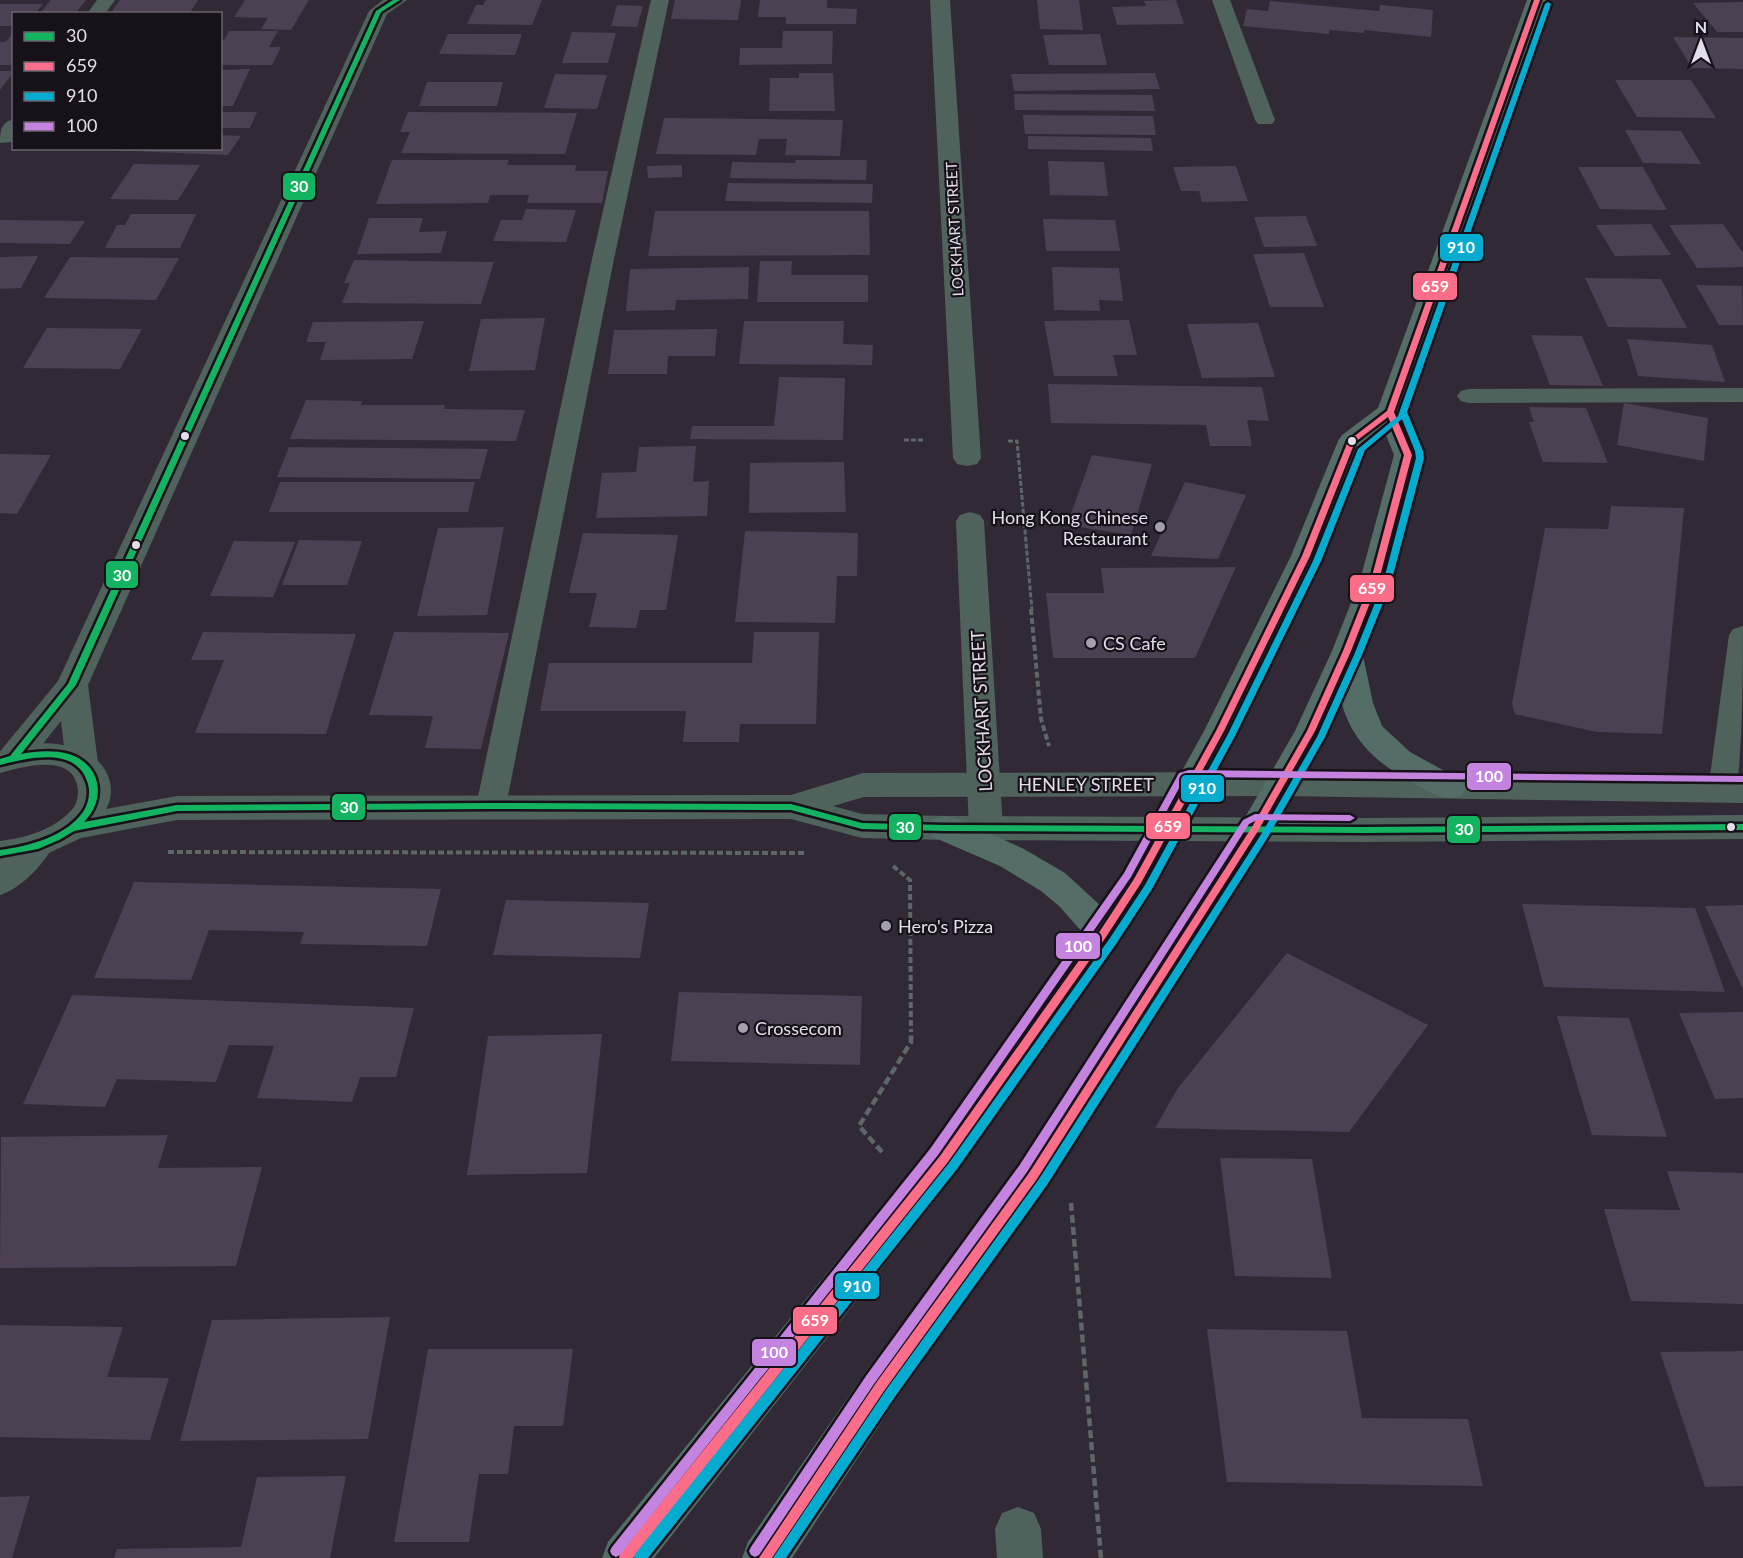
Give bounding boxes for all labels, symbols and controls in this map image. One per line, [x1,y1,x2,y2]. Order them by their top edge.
legend [12,12,222,150]
north arrow [1671,12,1731,72]
text: N [1695,17,1707,36]
text: 30 [66,24,87,46]
text: 659 [66,54,97,76]
text: 910 [66,84,97,106]
text: 100 [66,114,97,136]
street label: LOCKHART STREET [941,161,967,297]
line badge: 30 [282,172,316,201]
text: 30 [290,176,308,195]
line badge: 910 [1439,233,1484,262]
text: 910 [1447,237,1475,256]
line badge: 659 [1412,272,1458,301]
text: 659 [1421,276,1449,295]
unlabelled marker [179,430,191,442]
unlabelled marker [1346,435,1358,447]
place label: Hong Kong Chinese Restaurant [992,506,1149,549]
marker: Hong Kong Chinese Restaurant [1153,520,1167,534]
unlabelled marker [130,539,142,551]
line badge: 30 [105,560,139,589]
text: 30 [113,565,131,584]
line badge: 659 [1349,574,1395,603]
text: 659 [1358,578,1386,597]
street label: LOCKHART STREET [966,629,996,792]
place label: CS Cafe [1103,632,1166,654]
marker: CS Cafe [1084,636,1098,650]
line badge: 100 [1466,762,1512,791]
text: 100 [1475,766,1503,785]
street label: HENLEY STREET [1018,773,1154,795]
line badge: 910 [1180,774,1225,803]
text: 910 [1188,778,1216,797]
line badge: 30 [331,793,366,821]
text: 30 [340,797,358,816]
line badge: 659 [1145,812,1191,840]
line badge: 30 [888,813,922,841]
line badge: 30 [1446,815,1481,844]
text: 659 [1154,816,1182,835]
text: 30 [896,817,914,836]
text: 30 [1455,819,1473,838]
unlabelled marker [1725,821,1737,833]
place label: Hero's Pizza [898,915,993,937]
marker: Hero's Pizza [879,919,893,933]
line badge: 100 [1055,932,1101,960]
text: 100 [1064,936,1092,955]
place label: Crossecom [755,1017,842,1039]
marker: Crossecom [736,1021,750,1035]
line badge: 910 [834,1272,880,1300]
text: 910 [843,1276,871,1295]
line badge: 659 [792,1306,838,1335]
text: 659 [801,1310,829,1329]
line badge: 100 [751,1338,797,1367]
text: 100 [760,1342,788,1361]

